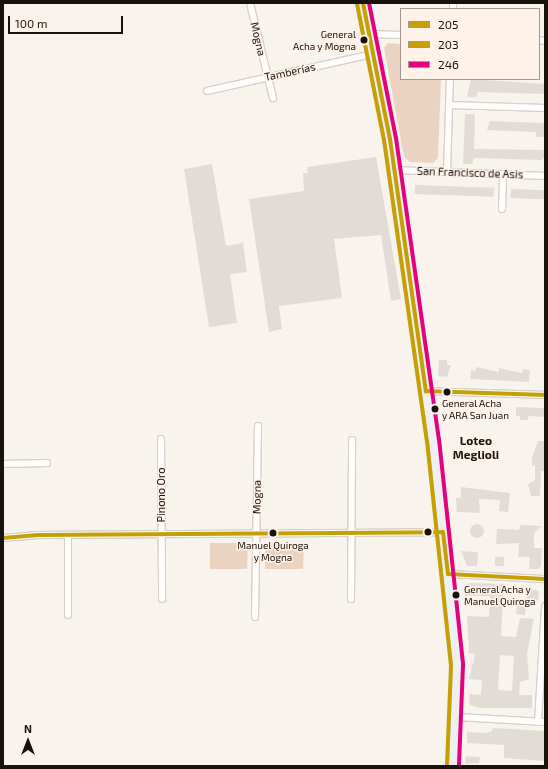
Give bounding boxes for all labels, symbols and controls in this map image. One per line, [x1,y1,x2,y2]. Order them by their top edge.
scale bar [10,8,125,34]
legend [400,8,540,80]
text: 100 m [15,16,47,30]
text: 205 [438,17,458,31]
street label: Mogna [248,21,268,57]
place label: General Acha y Mogna [293,28,356,52]
marker: General Acha y Mogna [359,35,369,45]
text: 203 [438,37,459,51]
text: 246 [438,57,459,71]
street label: Tamberías [263,60,317,84]
street label: San Francisco de Asis [416,165,524,181]
unlabelled marker [442,387,452,397]
place label: General Acha y ARA San Juan [442,397,510,420]
marker: General Acha y ARA San Juan [430,404,440,414]
district label: Loteo Meglioli [453,434,499,462]
street label: Pinono Oro [154,468,168,522]
street label: Mogna [250,480,264,514]
unlabelled marker [423,527,433,537]
marker: Manuel Quiroga y Mogna [268,528,278,538]
place label: Manuel Quiroga y Mogna [237,539,309,562]
place label: General Acha y Manuel Quiroga [464,583,536,606]
marker: General Acha y Manuel Quiroga [451,590,461,600]
north arrow [8,721,48,761]
text: N [24,722,32,735]

